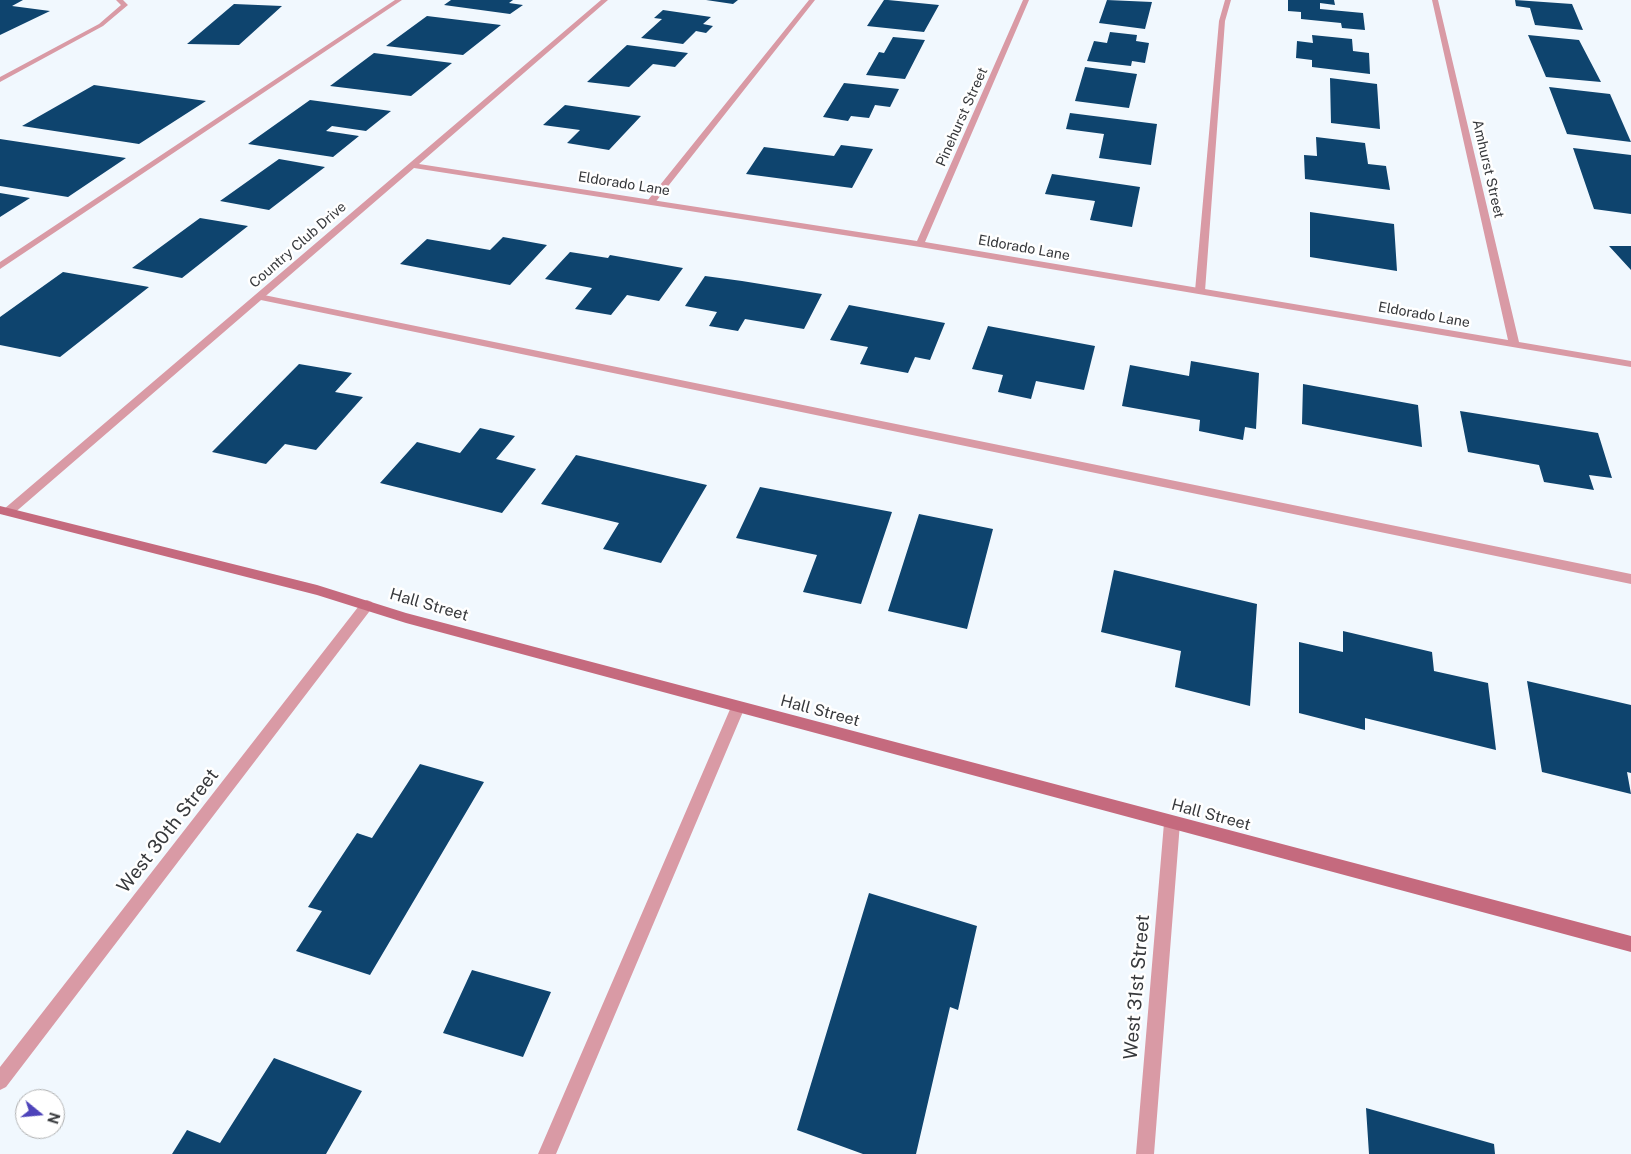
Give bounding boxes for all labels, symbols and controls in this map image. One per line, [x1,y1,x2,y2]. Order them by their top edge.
street label: Pinehurst Street [933,65,991,169]
street label: Amhurst Street [1469,118,1507,220]
street label: Eldorado Lane [577,168,671,200]
street label: Country Club Drive [246,198,350,292]
street label: Eldorado Lane [977,232,1071,264]
street label: Eldorado Lane [1377,299,1471,331]
street label: Hall Street [387,585,471,625]
street label: Hall Street [778,691,862,731]
street label: West 30th Street [112,764,224,898]
street label: Hall Street [1169,795,1253,835]
street label: West 31st Street [1119,913,1155,1061]
north arrow [15,1089,65,1139]
text: N [44,1111,63,1126]

